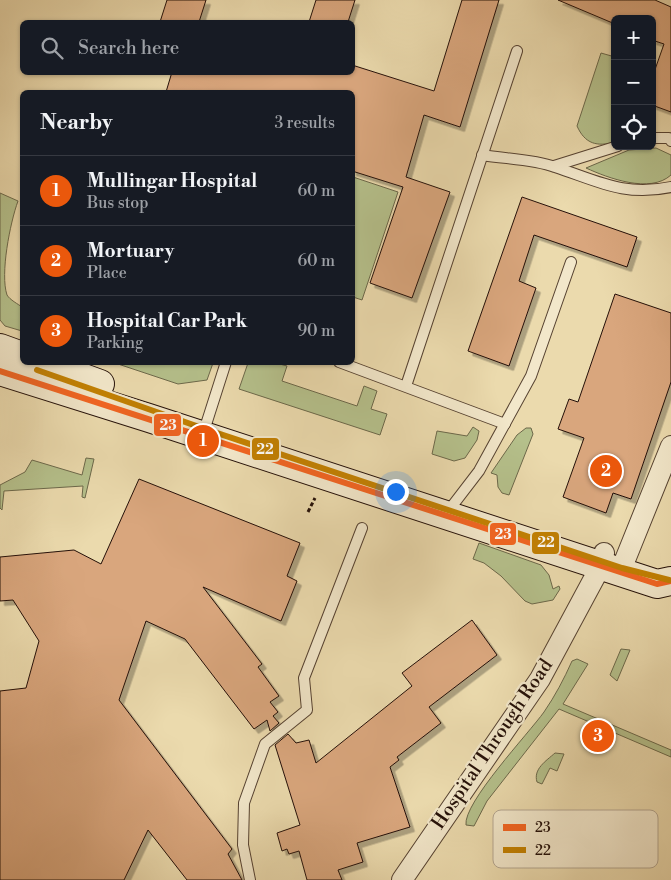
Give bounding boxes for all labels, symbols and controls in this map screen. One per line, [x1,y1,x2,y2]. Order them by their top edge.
map controls [611,15,656,150]
button: + [611,15,656,60]
search box [20,20,355,75]
icon: search [38,34,66,62]
text: Search here [78,36,179,60]
button: − [611,60,656,105]
button: locate [611,105,656,150]
text: Nearby [40,110,113,136]
text: 3 results [274,113,335,133]
text: Mullingar Hospital [87,169,257,193]
text: 1 [52,181,60,201]
text: 60 m [297,181,335,201]
text: Bus stop [87,193,149,213]
text: Mortuary [87,239,174,263]
text: 2 [51,251,61,271]
text: 60 m [297,251,335,271]
text: Place [87,263,127,283]
text: Hospital Car Park [87,309,247,333]
text: 3 [51,321,61,341]
text: 90 m [297,321,335,341]
text: Parking [87,333,143,353]
line badge: 23 [153,413,182,437]
text: 23 [159,417,177,435]
pin: 1 [187,422,219,460]
line badge: 22 [251,437,280,461]
text: 22 [256,441,274,459]
pin: 2 [590,452,622,490]
your location [383,479,409,505]
line badge: 23 [489,522,517,546]
text: 23 [494,526,512,544]
line badge: 22 [531,531,560,555]
text: 22 [537,534,555,552]
street label: Hospital Through Road [426,654,558,834]
pin: 3 [582,717,614,755]
legend [493,810,658,868]
text: 23 [535,819,551,837]
text: 22 [535,842,551,860]

